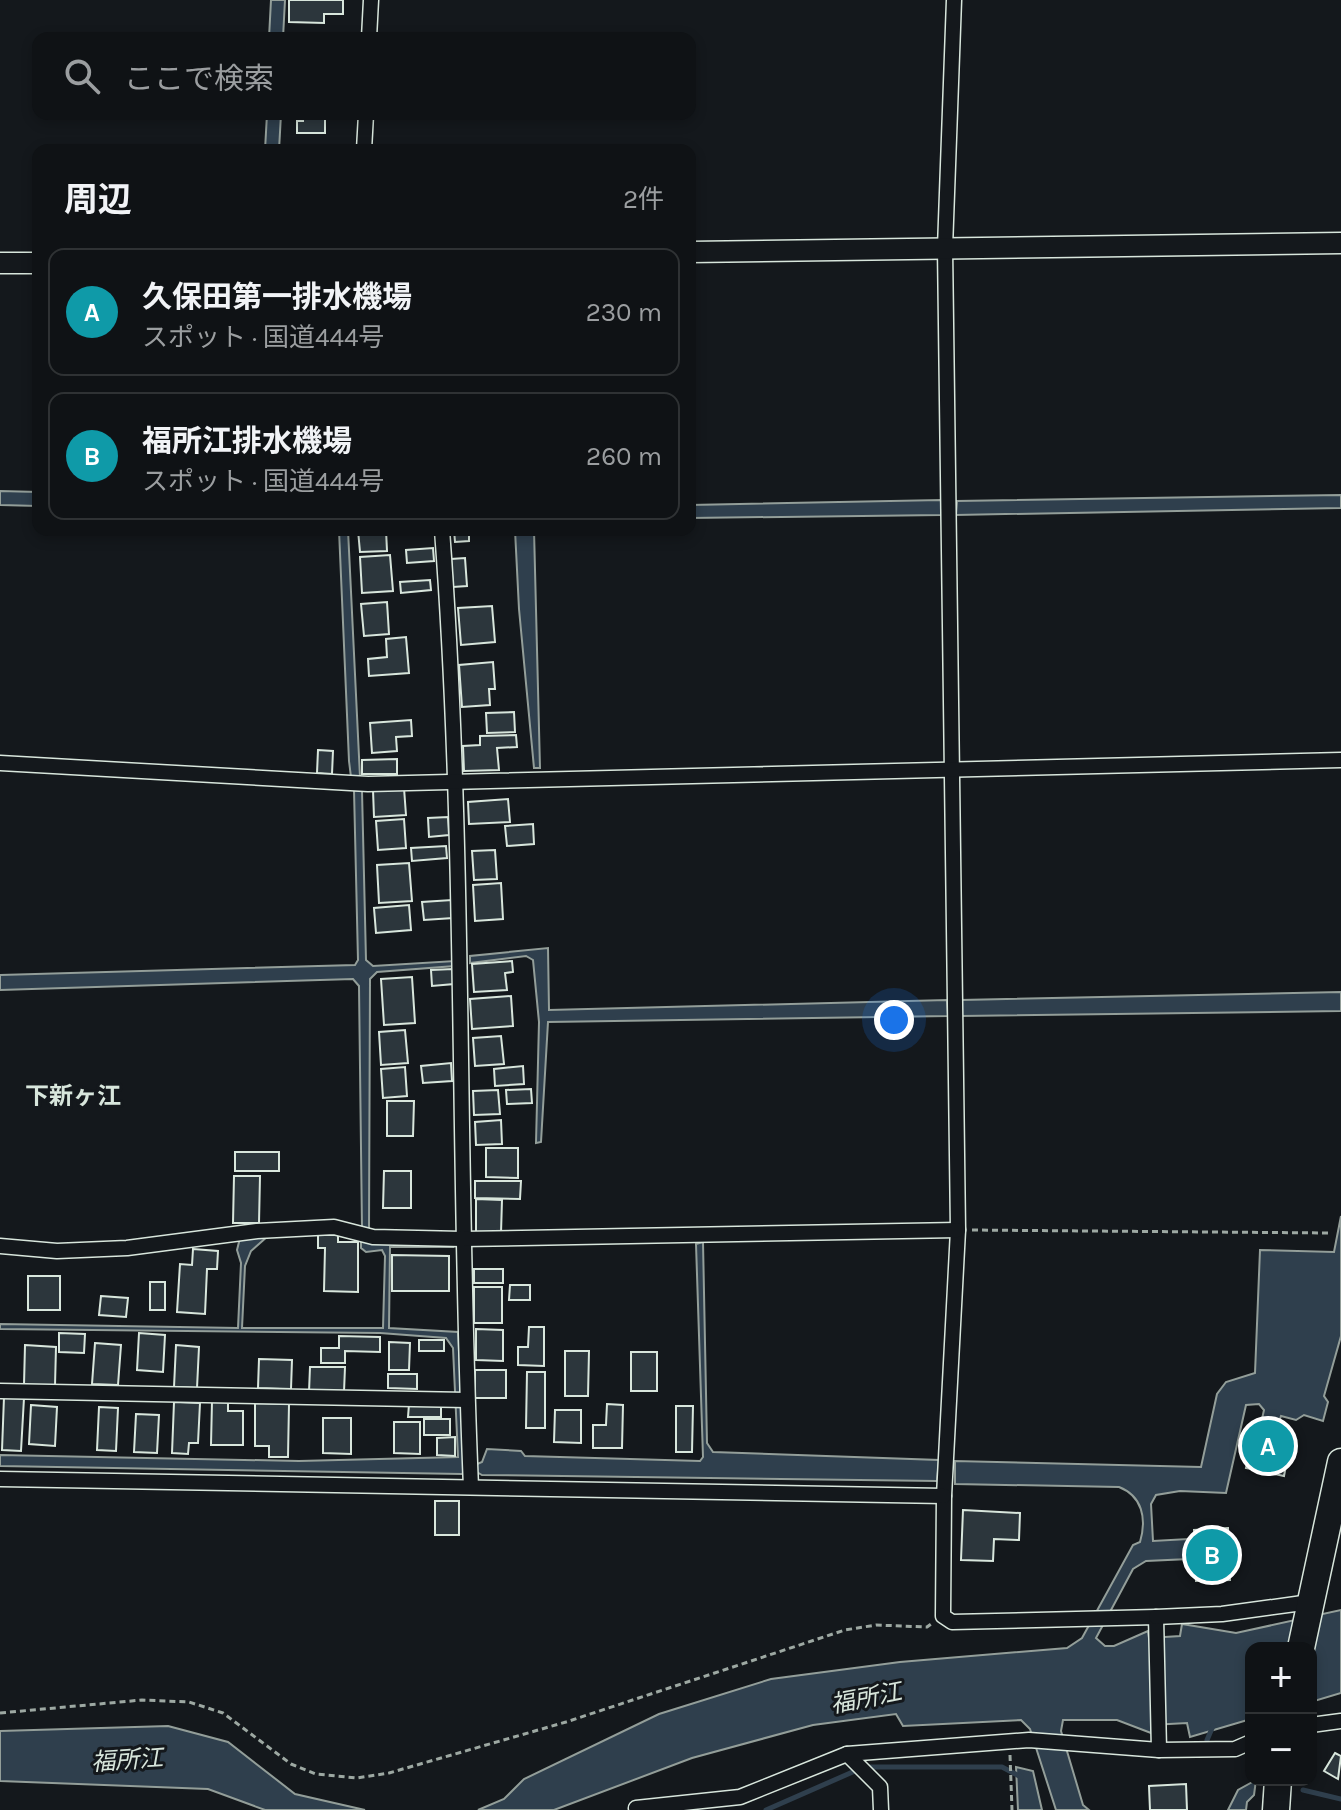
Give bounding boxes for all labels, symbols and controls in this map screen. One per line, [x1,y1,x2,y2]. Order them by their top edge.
search box [32,32,696,120]
icon: search [60,54,104,98]
text: ここで検索 [124,61,274,97]
text: 周辺 [64,180,132,220]
text: 2件 [623,184,664,215]
text: 久保田第一排水機場 [142,279,412,315]
text: A [84,297,100,328]
text: 230 m [586,297,662,328]
text: スポット · 国道444号 [142,322,385,353]
text: 福所江排水機場 [142,423,352,459]
text: B [84,441,100,472]
text: 260 m [586,441,662,472]
text: スポット · 国道444号 [142,466,385,497]
your location [874,1000,914,1040]
district label: 下新ヶ江 [25,1082,121,1110]
pin: A [1242,1416,1294,1476]
pin: B [1186,1525,1238,1585]
map controls [1245,1642,1317,1786]
button: + [1245,1642,1317,1714]
water label: 福所江 [828,1677,907,1719]
button: − [1245,1714,1317,1786]
water label: 福所江 [90,1743,167,1776]

